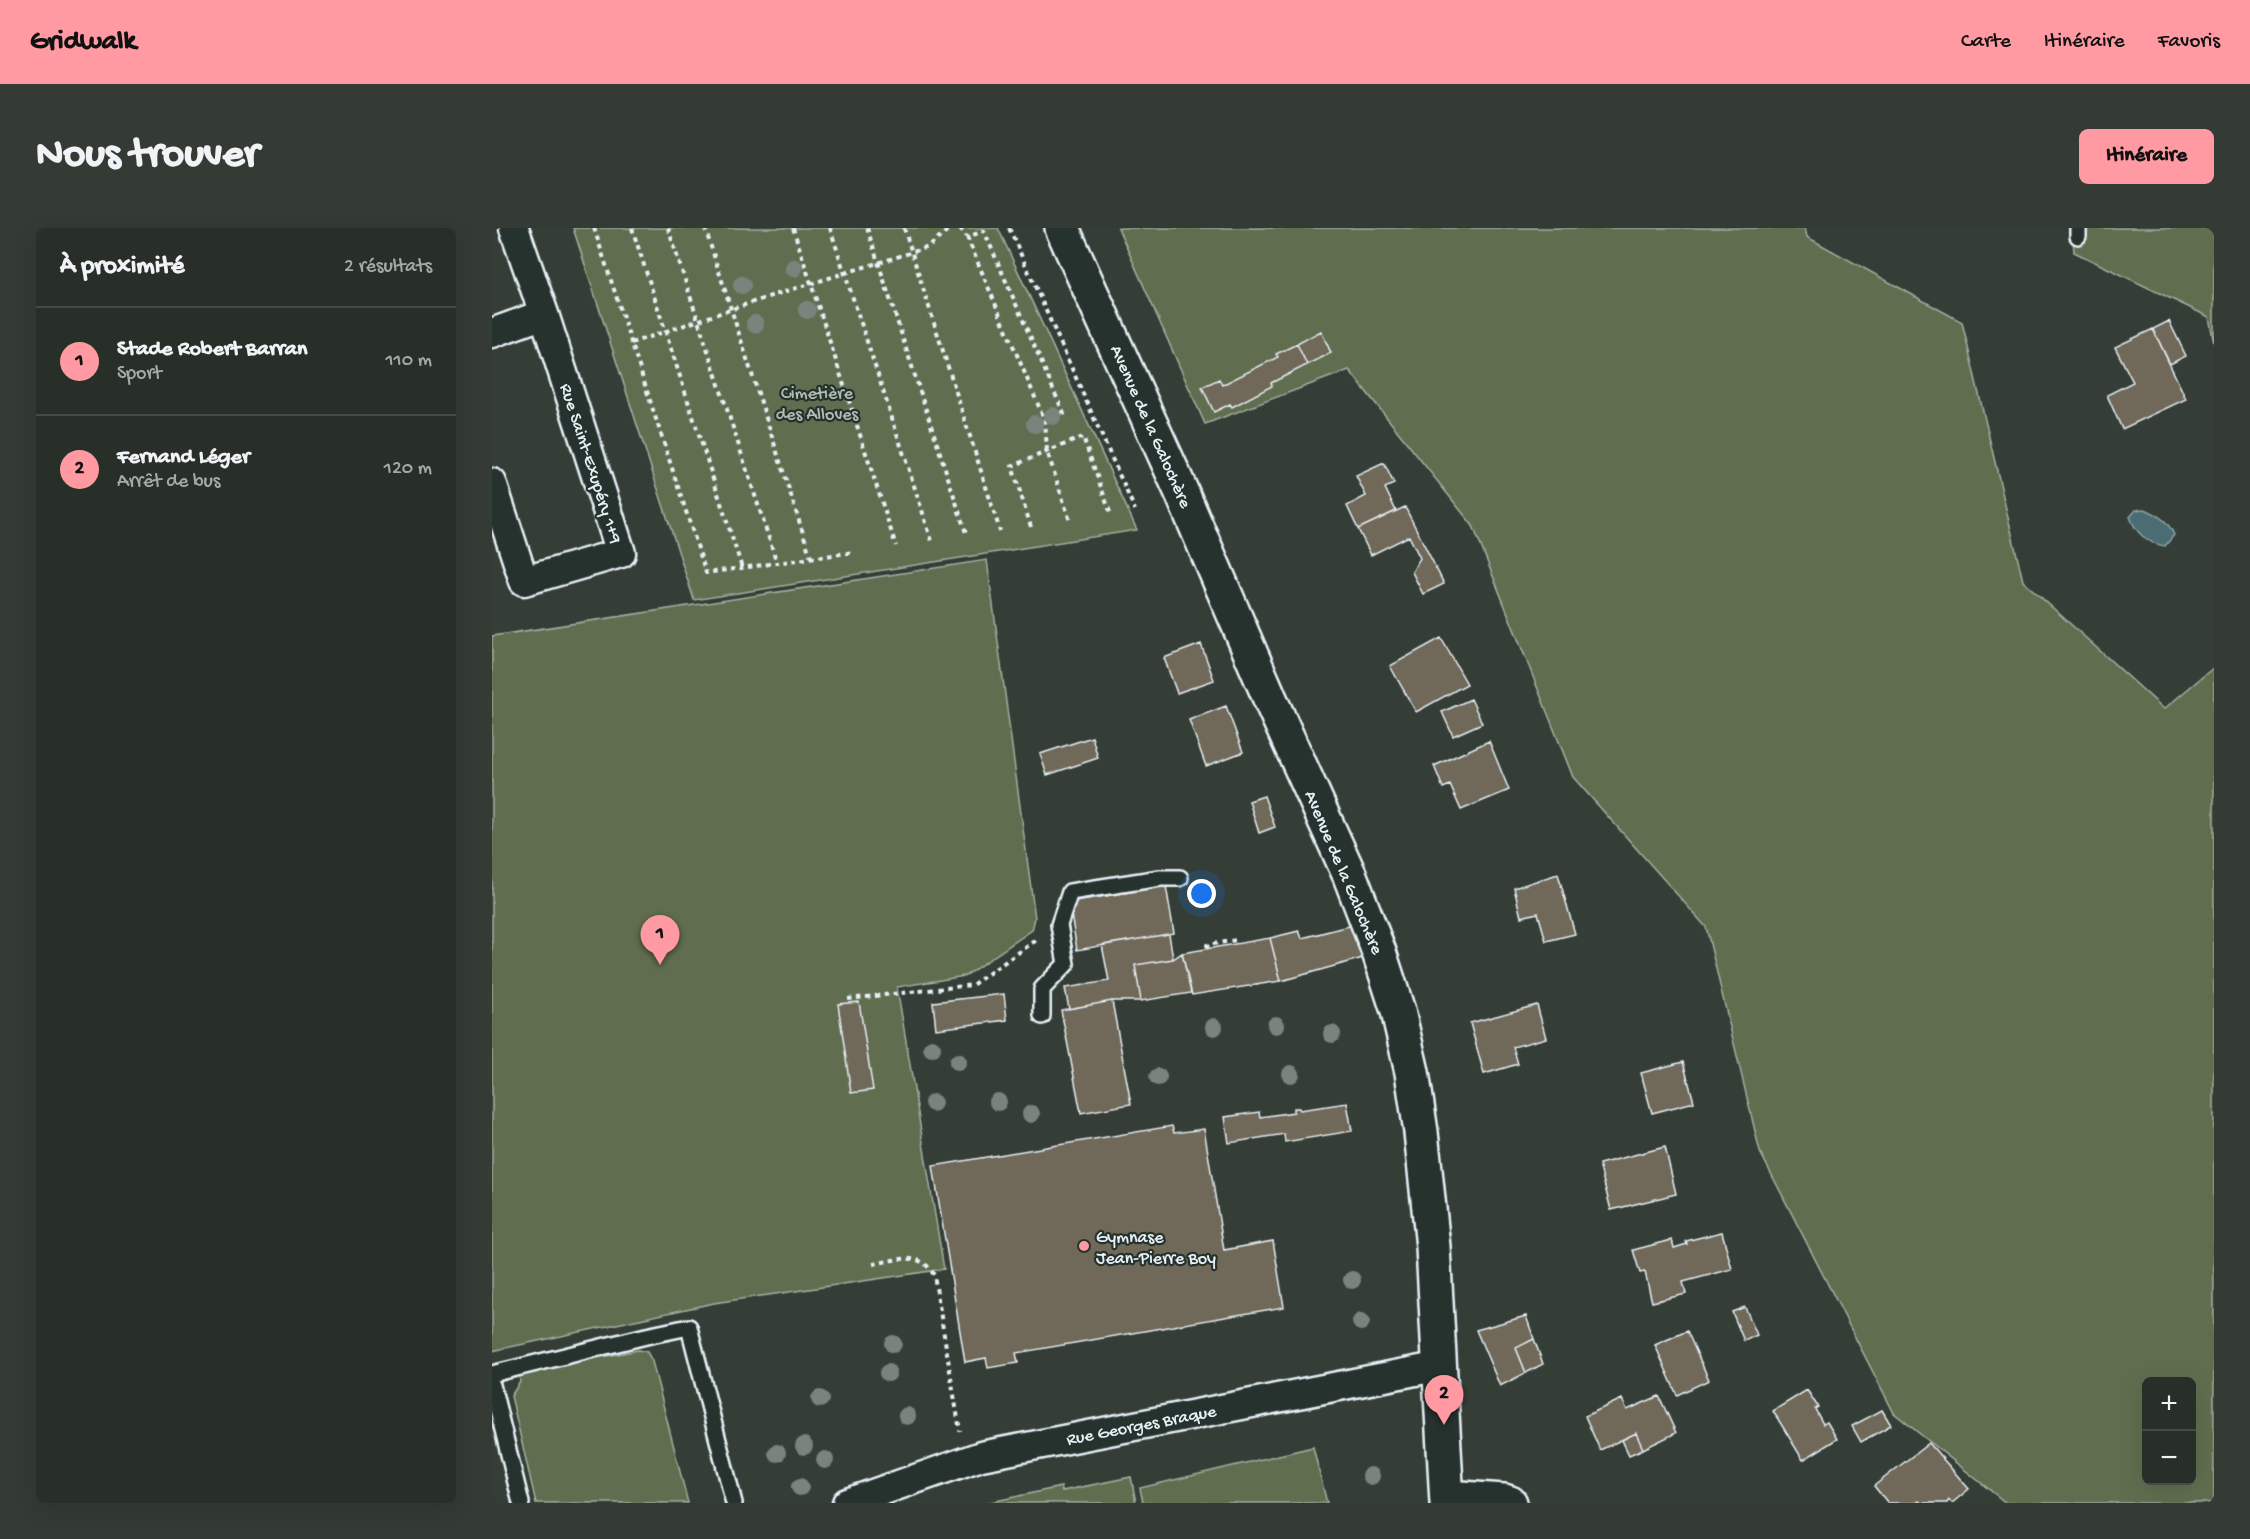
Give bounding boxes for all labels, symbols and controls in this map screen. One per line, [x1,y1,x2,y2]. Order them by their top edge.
text: Gridwalk [30,26,136,59]
text: Carte [1961,30,2011,55]
text: Itinéraire [2044,30,2125,55]
text: Favoris [2158,30,2220,55]
button: Itinéraire [2079,129,2214,184]
text: Nous trouver [36,132,259,181]
text: À proximité [60,252,184,283]
text: 2 résultats [344,256,432,279]
text: Stade Robert Barran [117,337,307,363]
street label: Avenue de la Galochère [1104,342,1195,512]
text: 1 [75,350,84,373]
text: 110 m [386,350,432,373]
text: Sport [117,363,162,386]
street label: Rue Saint-Exupéry 1+9 [554,381,625,546]
park label: Cimetière des Alloves [776,384,860,426]
text: Fernand Léger [117,445,250,471]
text: 2 [75,458,84,481]
text: 120 m [384,458,432,481]
text: Arrêt de bus [117,471,220,494]
street label: Avenue de la Galochère [1299,788,1387,959]
your location [1187,879,1216,908]
pin: 1 [640,916,680,965]
place label: Gymnase Jean-Pierre Boy [1096,1228,1216,1270]
marker: Gymnase Jean-Pierre Boy [1077,1239,1091,1253]
pin: 2 [1424,1376,1464,1425]
map controls [2142,1377,2196,1485]
button: + [2142,1377,2196,1431]
street label: Rue Georges Braque [1065,1401,1219,1451]
button: − [2142,1431,2196,1485]

